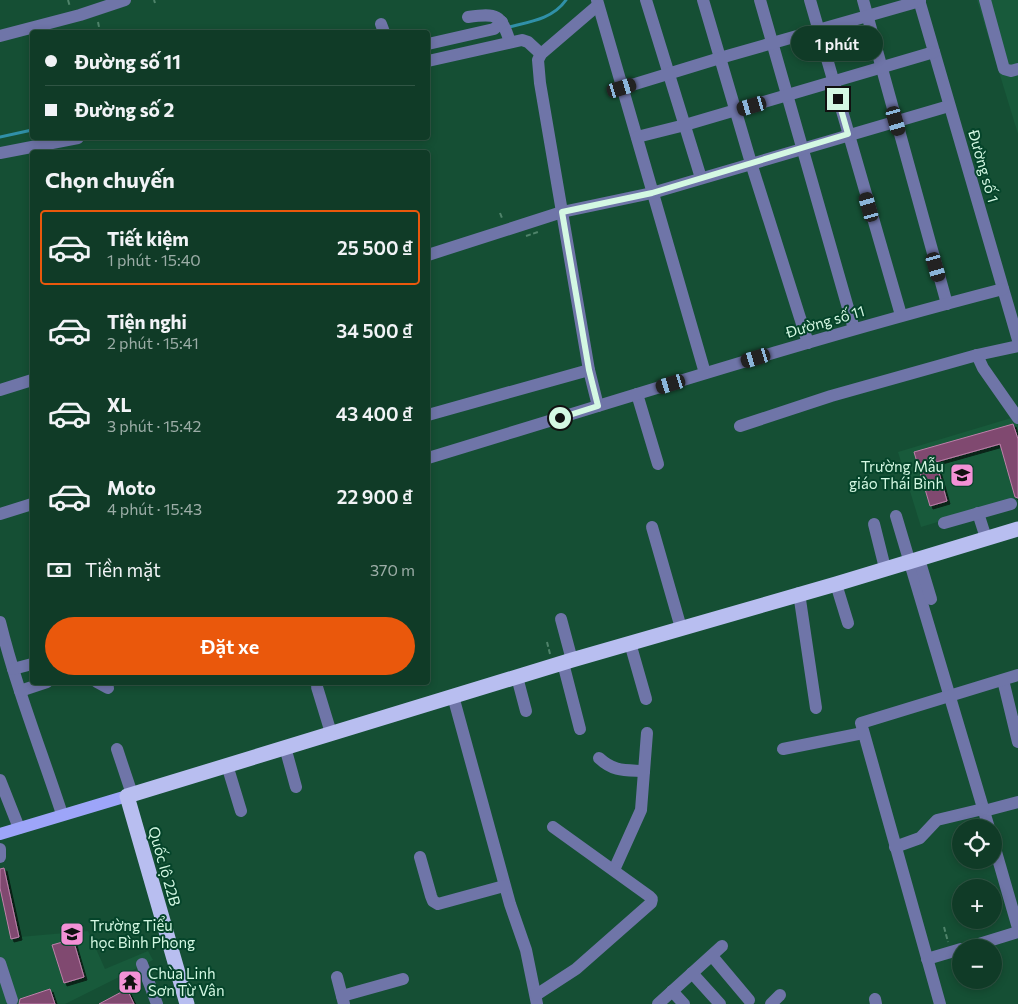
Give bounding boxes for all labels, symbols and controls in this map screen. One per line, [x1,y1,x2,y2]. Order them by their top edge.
callout: 1 phút [792,27,884,62]
text: 1 phút [815,34,859,53]
text: Đường số 11 [75,50,181,73]
car [605,76,638,100]
route end [827,88,849,110]
car [735,95,768,117]
text: Đường số 2 [75,98,174,121]
car [884,105,907,137]
street label: Đường số 1 [965,127,1003,204]
text: Chọn chuyến [45,166,175,193]
car [857,191,880,223]
icon: car [47,225,92,270]
text: Tiết kiệm [107,227,189,250]
text: 25 500 ₫ [337,236,413,259]
text: 1 phút · 15:40 [107,250,201,269]
car [924,251,947,283]
street label: Đường số 11 [783,301,866,341]
icon: car [47,308,92,353]
text: Tiện nghi [107,310,187,333]
text: 34 500 ₫ [336,319,413,342]
text: 2 phút · 15:41 [107,333,199,352]
car [739,346,772,370]
car [654,372,687,396]
icon: car [47,391,92,436]
text: XL [107,393,132,416]
text: 43 400 ₫ [336,402,413,425]
route start [549,407,571,429]
text: 3 phút · 15:42 [107,416,201,435]
place label: Trường Mẫu giáo Thái Bình [849,457,944,492]
school or university icon: Trường Mẫu giáo Thái Bình [949,462,975,488]
icon: car [47,474,92,519]
text: Moto [107,476,156,499]
text: 22 900 ₫ [337,485,413,508]
text: 4 phút · 15:43 [107,499,202,518]
icon: cash [45,556,73,584]
text: Tiền mặt [85,558,161,581]
text: 370 m [370,560,415,579]
button: Đặt xe [45,617,415,675]
map controls [952,819,1002,989]
button: locate [952,819,1002,869]
street label: Quốc lộ 22B [145,824,185,908]
button: + [952,879,1002,929]
place label: Trường Tiểu học Bình Phong [90,916,195,951]
school or university icon: Trường Tiểu học Bình Phong [59,921,85,947]
button: − [952,939,1002,989]
place label: Chùa Linh Sơn Từ Vân [148,964,225,999]
temple icon: Chùa Linh Sơn Từ Vân [117,969,143,995]

